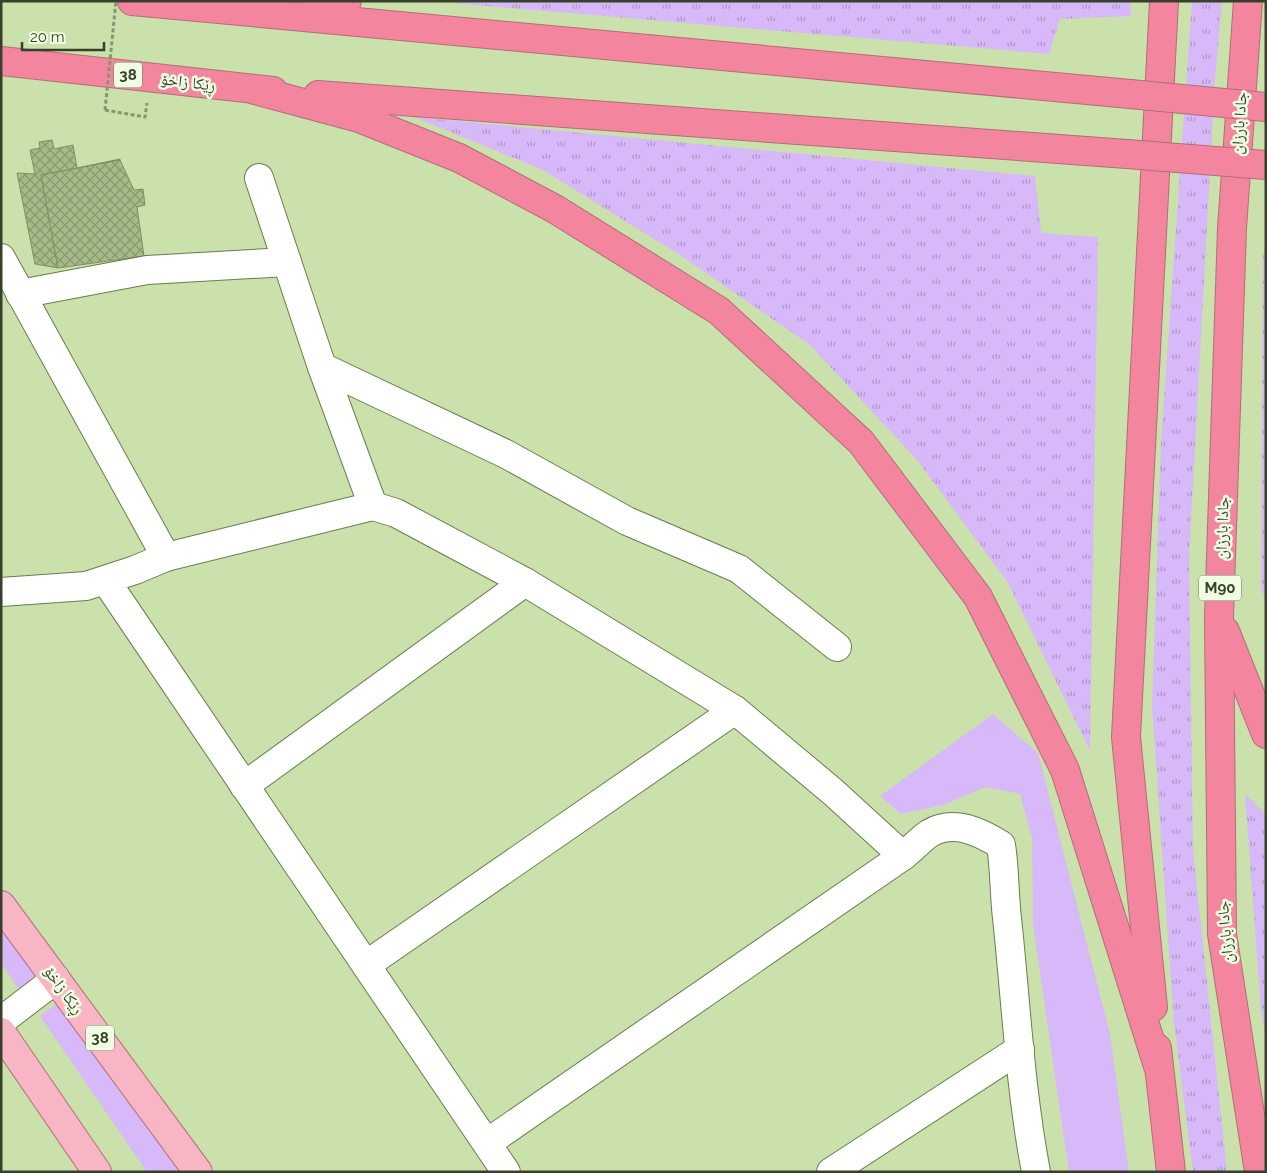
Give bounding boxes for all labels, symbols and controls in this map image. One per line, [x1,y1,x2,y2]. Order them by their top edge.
scale bar [22,20,105,52]
text: 20 m [30,28,65,46]
road number: 38 [114,62,142,88]
street label: ڕێکا زاخۆ [159,69,216,98]
street label: جادا بارزان [1227,91,1252,155]
street label: جادا بارزان [1211,496,1234,560]
road number: M90 [1199,576,1241,600]
street label: جادا بارزان [1213,900,1238,964]
street label: ڕێکا زاخۆ [37,962,88,1020]
road number: 38 [86,1026,114,1050]

